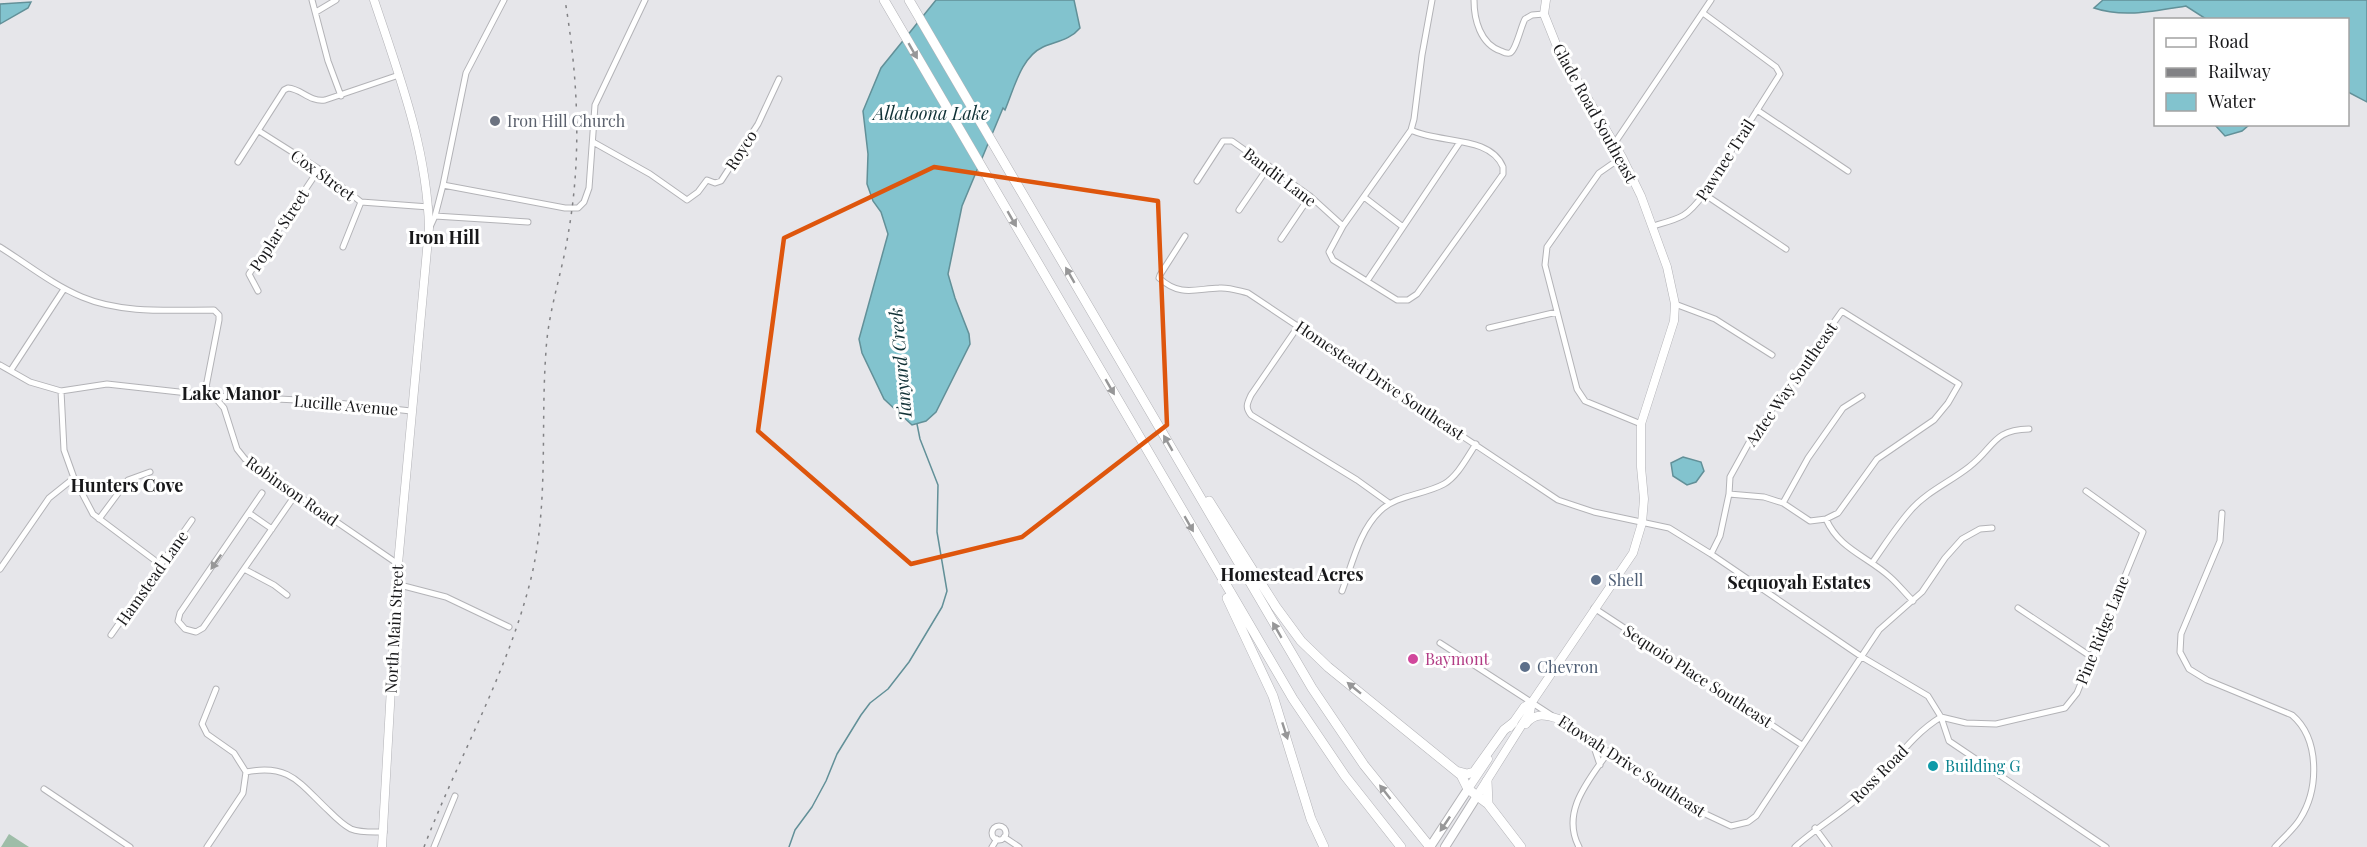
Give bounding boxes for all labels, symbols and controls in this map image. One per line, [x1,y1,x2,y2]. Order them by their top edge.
legend [2154,18,2349,126]
text: Road [2208,29,2249,53]
street label: Glade Road Southeast [1548,39,1643,186]
one-way arrow [908,42,918,59]
text: Railway [2208,59,2271,83]
text: Water [2207,89,2256,113]
water label: Allatoona Lake [871,101,989,125]
place label: Iron Hill Church [507,110,626,131]
marker: Iron Hill Church [488,114,502,128]
street label: Pawnee Trail [1690,115,1759,204]
street label: Royco [720,126,761,174]
street label: Bandit Lane [1240,142,1321,211]
street label: Cox Street [287,144,360,205]
street label: Poplar Street [244,185,313,275]
one-way arrow [1006,211,1017,227]
district label: Iron Hill [408,225,480,249]
one-way arrow [1064,267,1075,283]
water label: Tanyard Creek [883,307,917,422]
street label: Homestead Drive Southeast [1292,315,1469,444]
street label: Aztec Way Southeast [1739,317,1841,451]
one-way arrow [1105,379,1115,396]
district label: Lake Manor [181,381,281,405]
street label: Lucille Avenue [293,389,399,420]
one-way arrow [1163,434,1173,451]
street label: Robinson Road [242,451,343,530]
district label: Hunters Cove [71,473,183,497]
one-way arrow [1184,516,1195,532]
street label: Hamstead Lane [111,526,192,629]
one-way arrow [210,553,222,569]
district label: Homestead Acres [1220,562,1364,586]
street label: North Main Street [380,564,407,694]
place label: Shell [1608,569,1644,590]
district label: Sequoyah Estates [1727,570,1871,594]
street label: Pine Ridge Lane [2070,572,2133,687]
marker: Shell [1589,573,1603,587]
street label: Sequoio Place Southeast [1620,620,1777,732]
one-way arrow [1272,621,1282,638]
place label: Baymont [1425,648,1489,669]
marker: Baymont [1406,652,1420,666]
place label: Chevron [1537,656,1599,677]
marker: Chevron [1518,660,1532,674]
one-way arrow [1346,682,1362,695]
street label: Etowah Drive Southeast [1555,710,1710,821]
one-way arrow [1281,722,1290,740]
street label: Ross Road [1845,740,1912,807]
place label: Building G [1945,755,2020,776]
marker: Building G [1926,759,1940,773]
one-way arrow [1378,784,1391,800]
one-way arrow [1440,815,1451,832]

